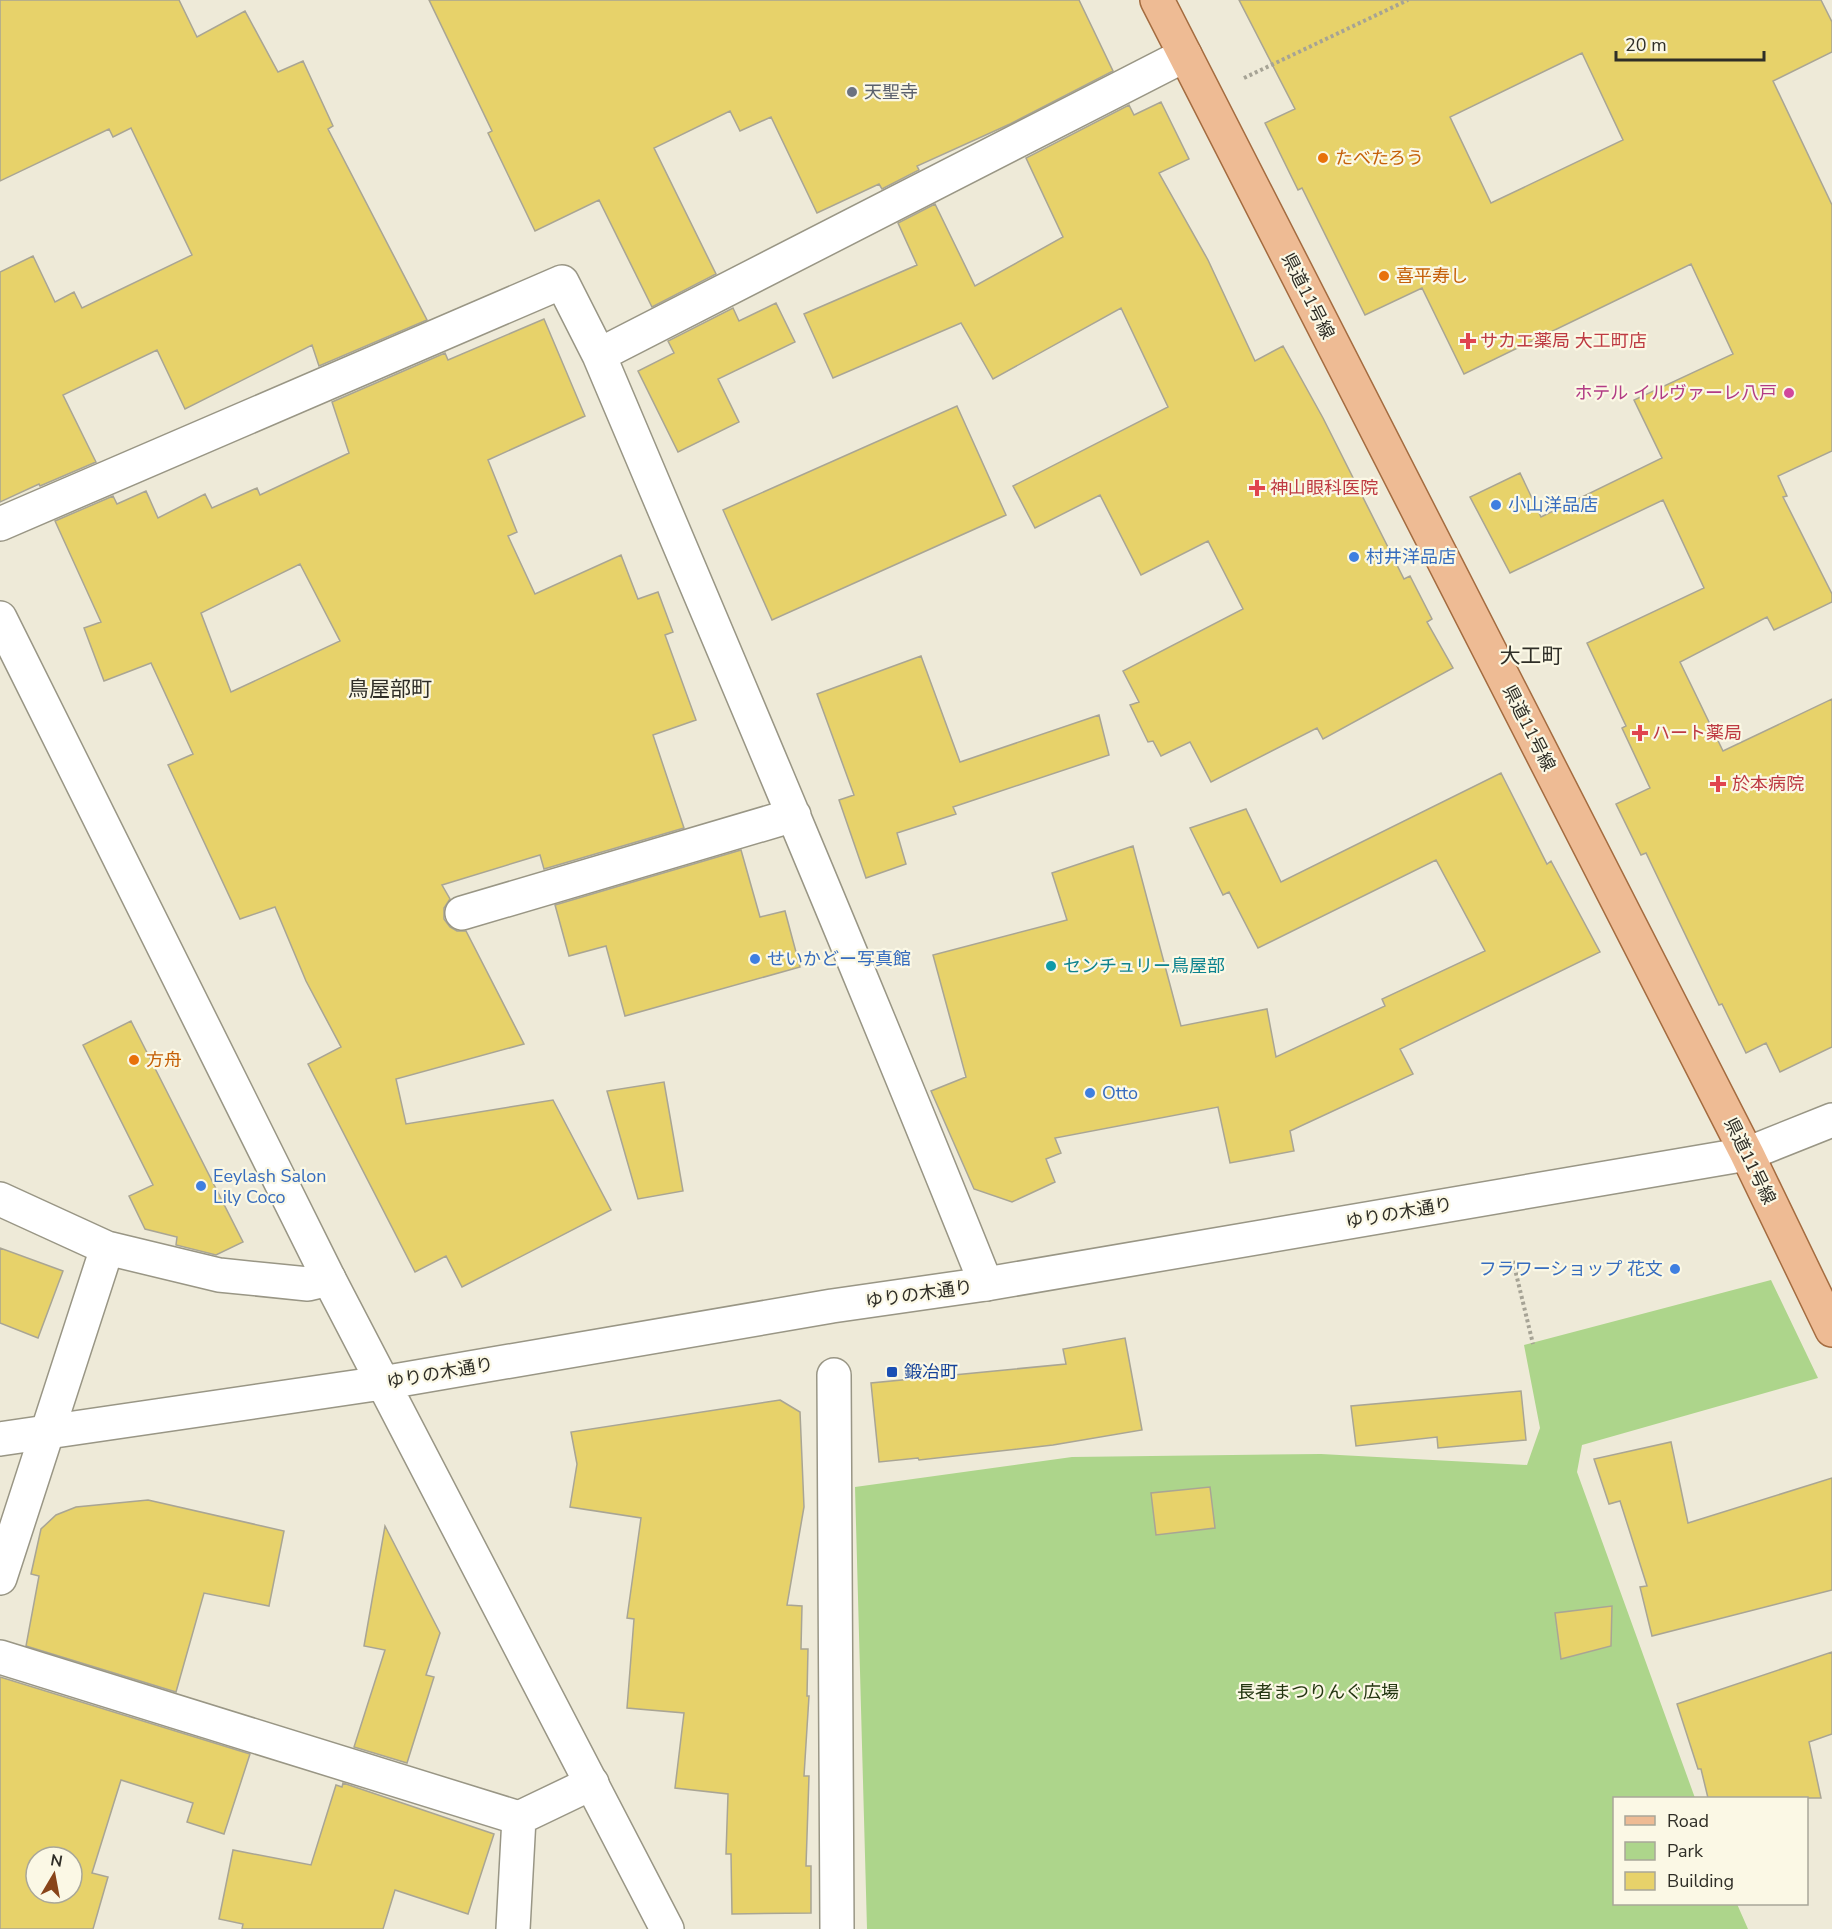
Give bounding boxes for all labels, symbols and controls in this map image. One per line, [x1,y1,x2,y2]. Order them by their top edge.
scale bar [1616,24,1764,62]
text: 20 m [1625,33,1667,57]
place label: 天聖寺 [864,80,918,104]
marker: 天聖寺 [845,85,859,99]
place label: たべたろう [1335,146,1424,170]
marker: たべたろう [1316,151,1330,165]
street label: 県道11号線 [1276,249,1340,343]
place label: 喜平寿し [1396,264,1468,288]
marker: 喜平寿し [1377,269,1391,283]
place label: サカエ薬局 大工町店 [1480,329,1647,353]
marker: サカエ薬局 大工町店 [1461,334,1475,348]
place label: ホテル イルヴァーレ八戸 [1574,381,1777,405]
marker: ホテル イルヴァーレ八戸 [1782,386,1796,400]
place label: 神山眼科医院 [1270,476,1378,500]
marker: 神山眼科医院 [1248,479,1266,497]
place label: 小山洋品店 [1508,493,1598,517]
marker: 小山洋品店 [1489,498,1503,512]
place label: 村井洋品店 [1366,545,1456,569]
marker: 村井洋品店 [1347,550,1361,564]
district label: 大工町 [1500,642,1563,670]
district label: 鳥屋部町 [348,675,432,703]
street label: 県道11号線 [1497,681,1561,775]
place label: ハート薬局 [1652,721,1742,745]
marker: ハート薬局 [1633,726,1647,740]
place label: 於本病院 [1732,772,1804,796]
marker: 於本病院 [1709,775,1727,793]
place label: せいかどー写真館 [767,947,911,971]
marker: せいかどー写真館 [748,952,762,966]
place label: センチュリー鳥屋部 [1063,954,1225,978]
marker: センチュリー鳥屋部 [1044,959,1058,973]
place label: 方舟 [146,1048,182,1072]
marker: 方舟 [127,1053,141,1067]
place label: Otto [1102,1081,1138,1105]
marker: Otto [1083,1086,1097,1100]
street label: 県道11号線 [1719,1114,1781,1208]
place label: Eeylash Salon Lily Coco [213,1164,327,1209]
marker: Eeylash Salon Lily Coco [194,1179,208,1193]
street label: ゆりの木通り [1344,1192,1454,1234]
place label: フラワーショップ 花文 [1479,1257,1663,1281]
marker: フラワーショップ 花文 [1668,1262,1682,1276]
street label: ゆりの木通り [864,1275,974,1313]
street label: ゆりの木通り [385,1352,495,1394]
place label: 鍛冶町 [904,1360,958,1384]
marker: 鍛冶町 [885,1365,899,1379]
park label: 長者まつりんぐ広場 [1237,1680,1399,1704]
legend [1613,1797,1808,1905]
text: Road [1667,1809,1709,1833]
text: Park [1667,1839,1704,1863]
north arrow [24,1845,84,1905]
text: N [49,1849,64,1873]
text: Building [1667,1869,1734,1893]

